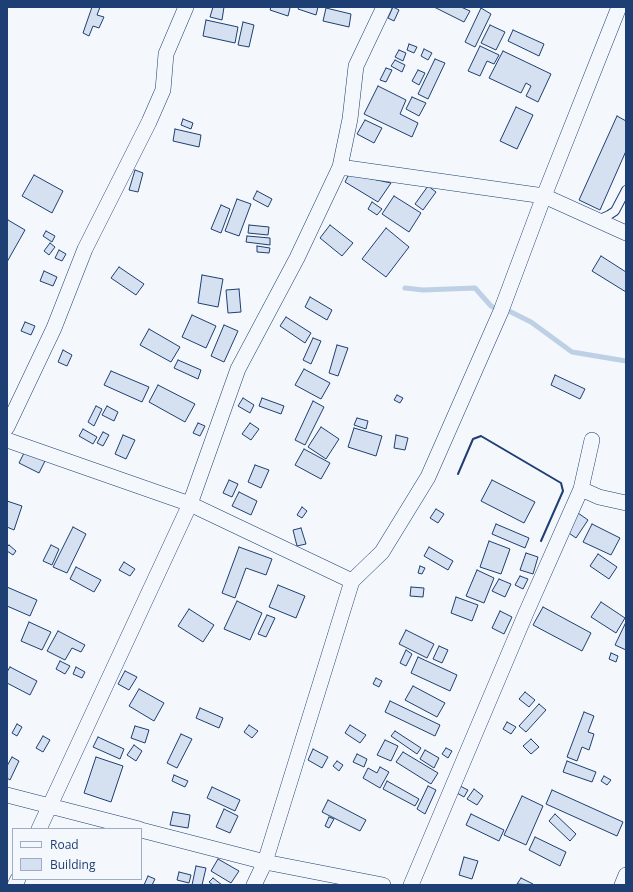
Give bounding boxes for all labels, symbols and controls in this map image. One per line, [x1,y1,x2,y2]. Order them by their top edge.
legend [12,828,142,880]
text: Road [50,836,79,853]
text: Building [50,856,95,873]

